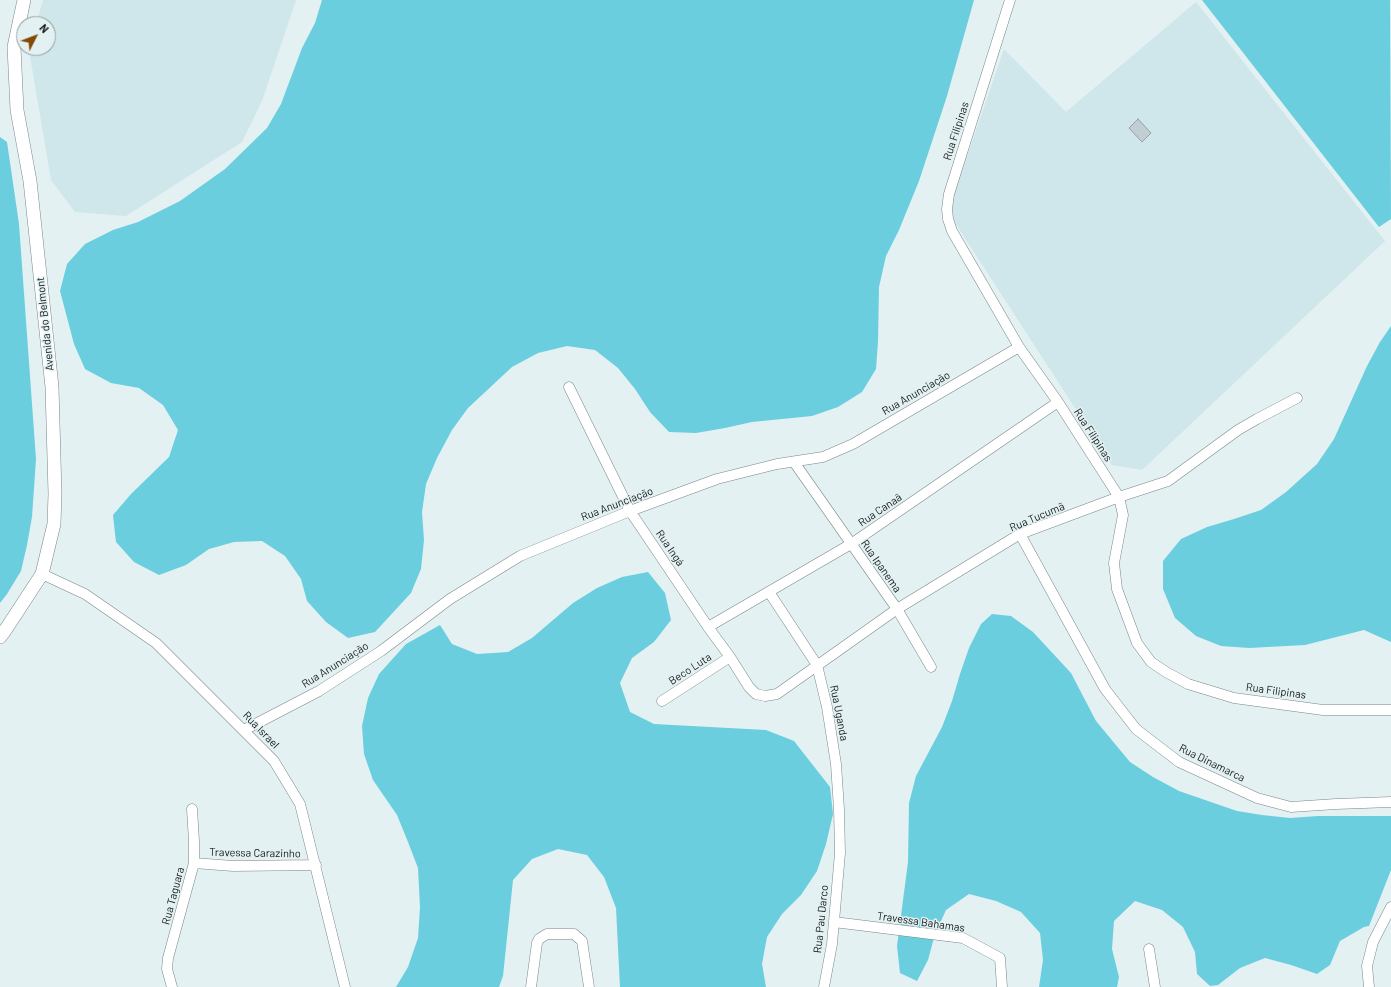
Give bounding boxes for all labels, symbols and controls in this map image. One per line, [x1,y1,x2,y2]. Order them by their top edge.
north arrow [16,16,56,56]
text: N [37,21,52,35]
street label: Rua Filipinas [940,100,972,162]
street label: Avenida do Belmont [34,276,56,372]
street label: Rua Anunciação [880,368,952,418]
street label: Rua Filipinas [1071,406,1115,464]
street label: Rua Anunciação [579,484,655,524]
street label: Rua Canaã [856,491,904,529]
street label: Rua Tucumã [1008,500,1066,534]
street label: Rua Ingá [653,527,687,569]
street label: Rua Ipanema [858,537,904,595]
street label: Rua Anunciação [299,639,371,691]
street label: Beco Luta [666,650,714,688]
street label: Rua Filipinas [1245,680,1307,702]
street label: Rua Uganda [827,684,851,742]
street label: Rua Israel [240,709,282,751]
street label: Rua Dinamarca [1177,741,1247,785]
street label: Travessa Carazinho [209,846,301,860]
street label: Rua Taguara [159,866,187,926]
street label: Rua Pau Darco [811,884,831,954]
street label: Travessa Bahamas [876,909,966,935]

